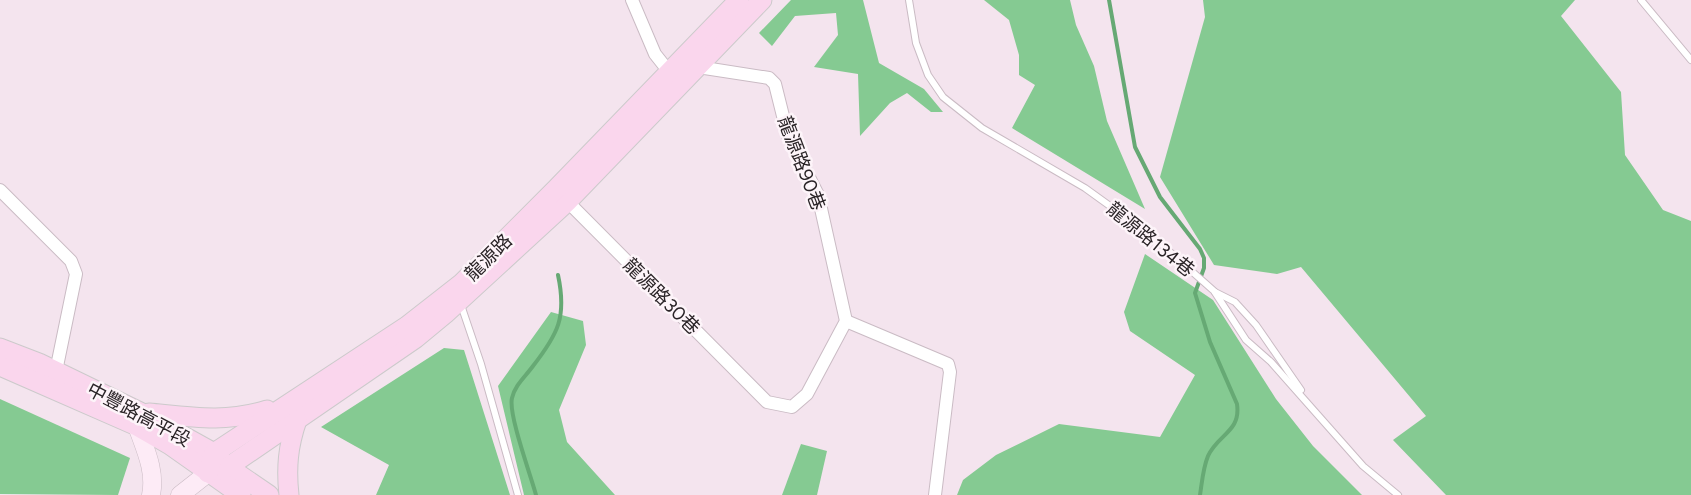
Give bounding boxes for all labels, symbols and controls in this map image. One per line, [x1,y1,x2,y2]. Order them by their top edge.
street label: 龍源路90巷 [773,113,830,213]
street label: 龍源路134巷 [1102,197,1199,282]
street label: 龍源路 [460,229,517,286]
street label: 龍源路30巷 [619,253,705,339]
street label: 中豐路高平段 [83,378,194,451]

